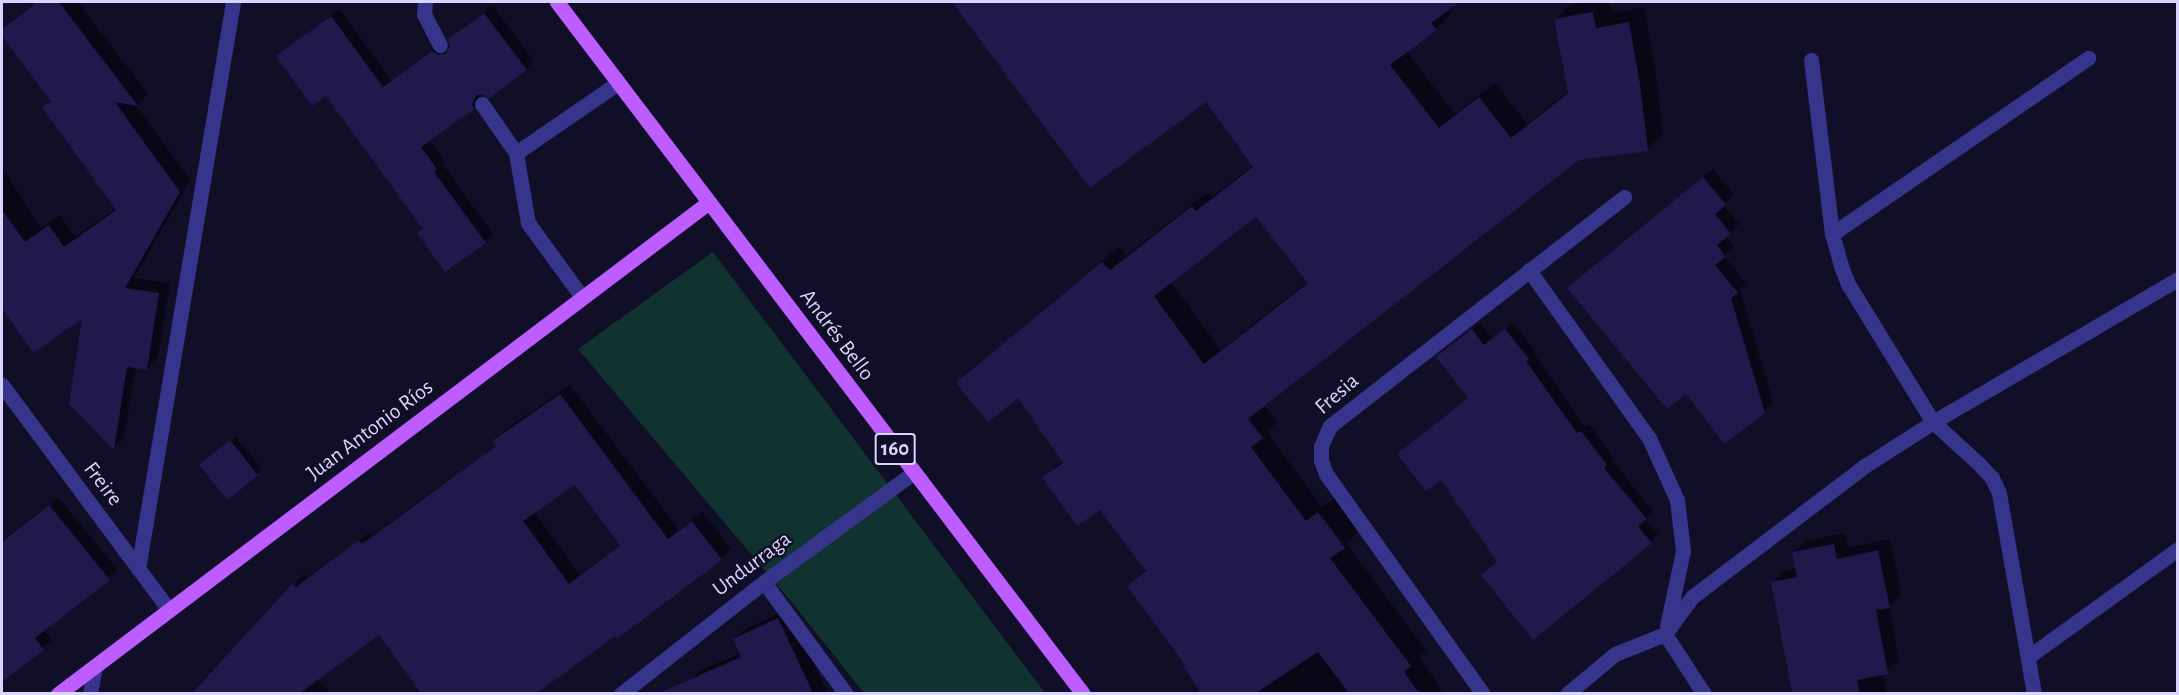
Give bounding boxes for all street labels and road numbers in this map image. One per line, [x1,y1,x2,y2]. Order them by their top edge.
street label: Andrés Bello [794,284,880,386]
street label: Fresia [1310,368,1364,420]
street label: Juan Antonio Ríos [302,374,438,486]
road number: 160 [874,431,916,467]
street label: Freire [78,457,128,511]
street label: Undurraga [707,526,797,602]

